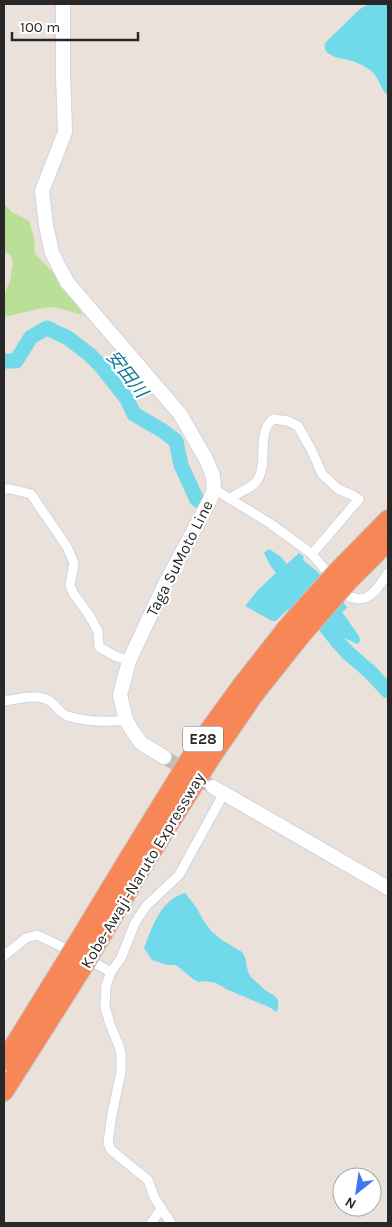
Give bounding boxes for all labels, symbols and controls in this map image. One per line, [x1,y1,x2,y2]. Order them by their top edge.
scale bar [12,10,139,42]
text: 100 m [20,18,60,36]
water label: 安田川 [102,346,154,404]
street label: Taga SuMoto Line [142,497,217,619]
road number: E28 [183,726,223,752]
street label: Kobe-Awaji-Naruto Expressway [76,768,209,972]
north arrow [332,1167,382,1217]
text: N [342,1193,359,1213]

